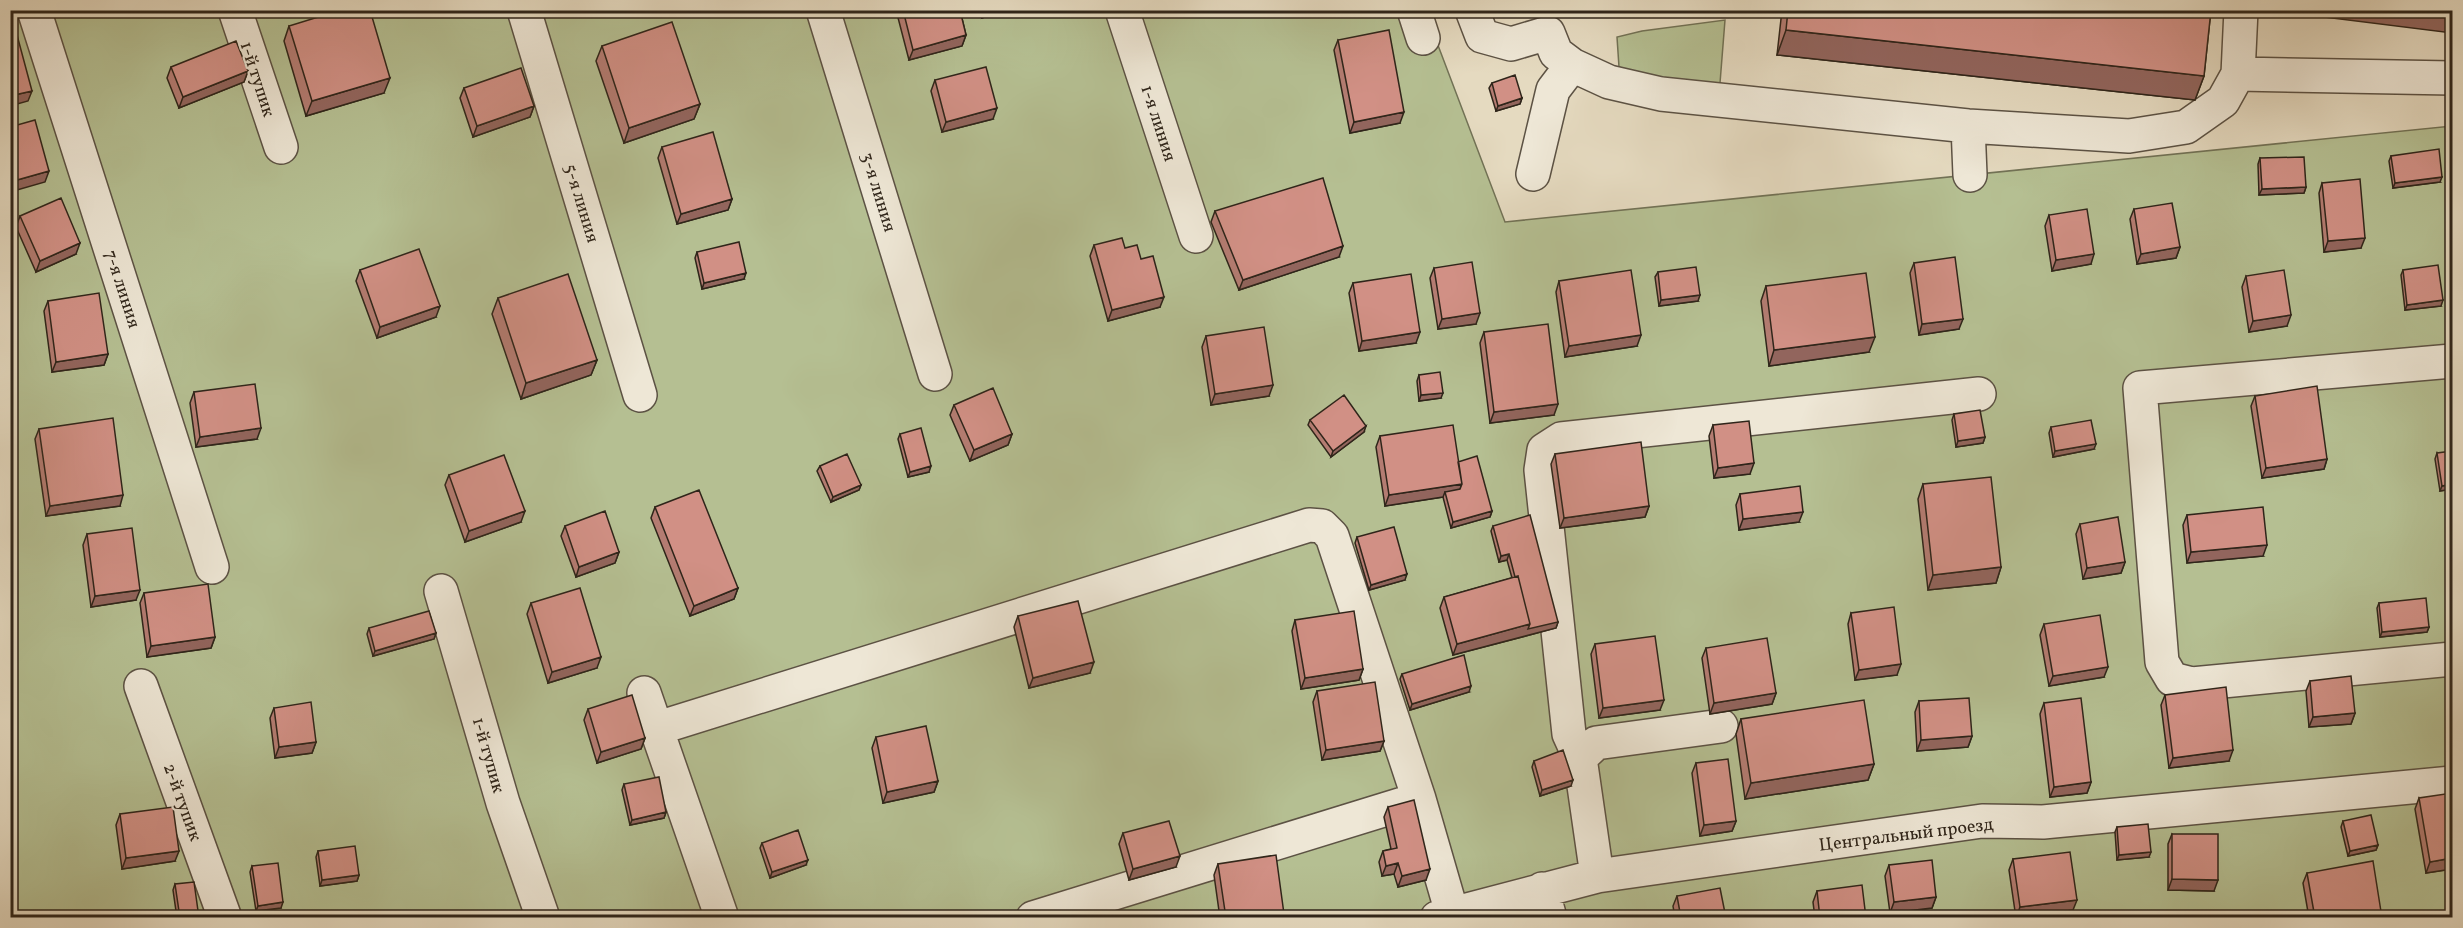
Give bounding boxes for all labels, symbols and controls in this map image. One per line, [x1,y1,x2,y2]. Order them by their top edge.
street label: 1-й тупик [233,39,281,121]
street label: 1-я линия [1133,82,1182,165]
street label: 3-я линия [854,150,901,235]
street label: 5-я линия [557,161,604,246]
street label: 7-я линия [97,247,146,332]
street label: 1-й тупик [465,715,510,797]
street label: 2-й тупик [156,760,207,845]
street label: Центральный проезд [1818,812,1995,859]

